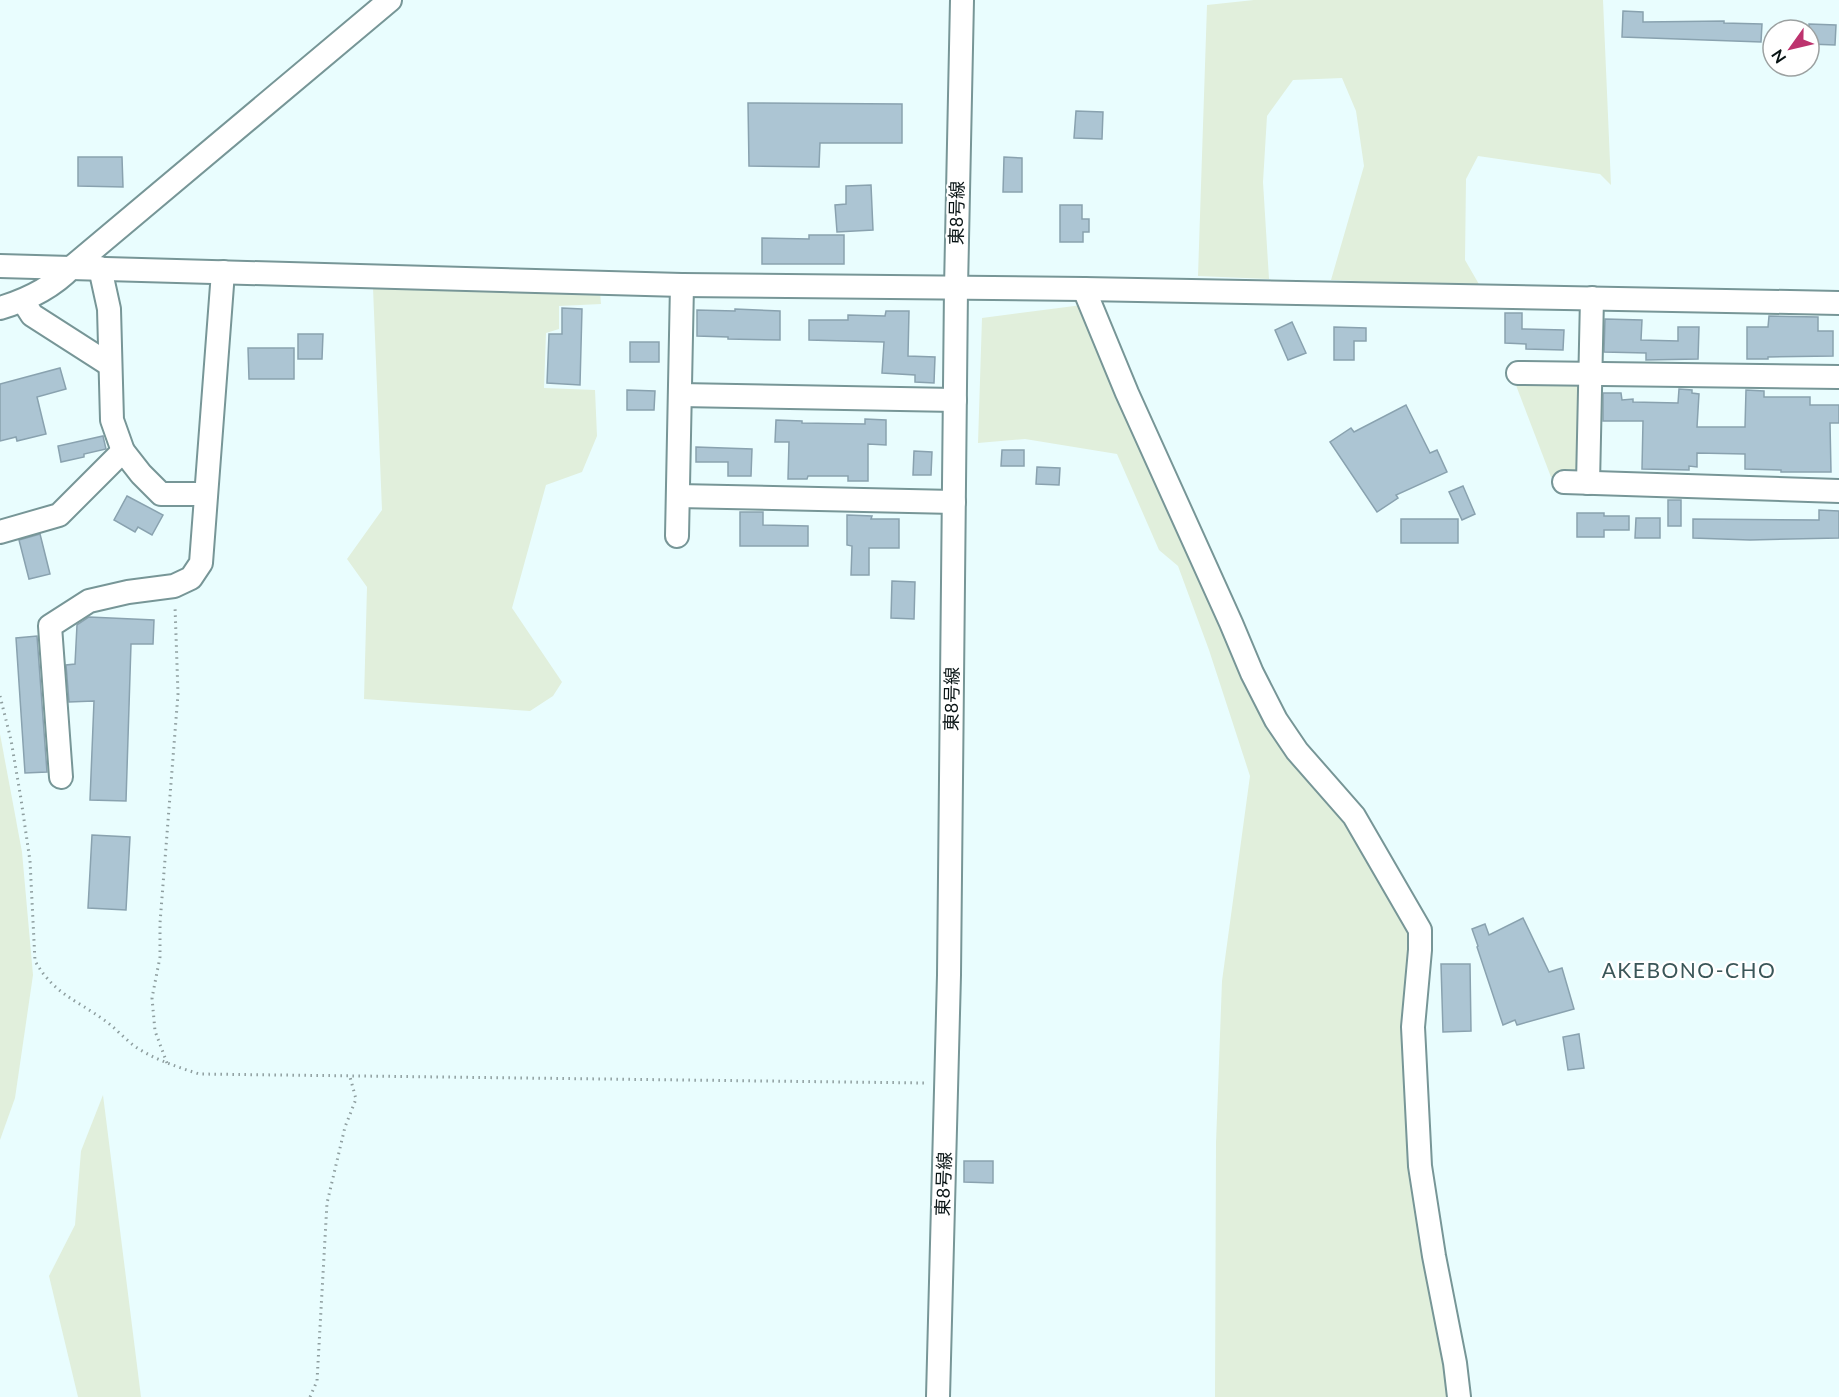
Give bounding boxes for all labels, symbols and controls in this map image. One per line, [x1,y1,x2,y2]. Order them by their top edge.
north arrow [1761,18,1821,78]
text: N [1767,46,1789,67]
street label: 東8号線 [944,181,968,245]
street label: 東8号線 [939,667,963,731]
district label: AKEBONO-CHO [1602,957,1776,982]
street label: 東8号線 [931,1151,955,1217]

